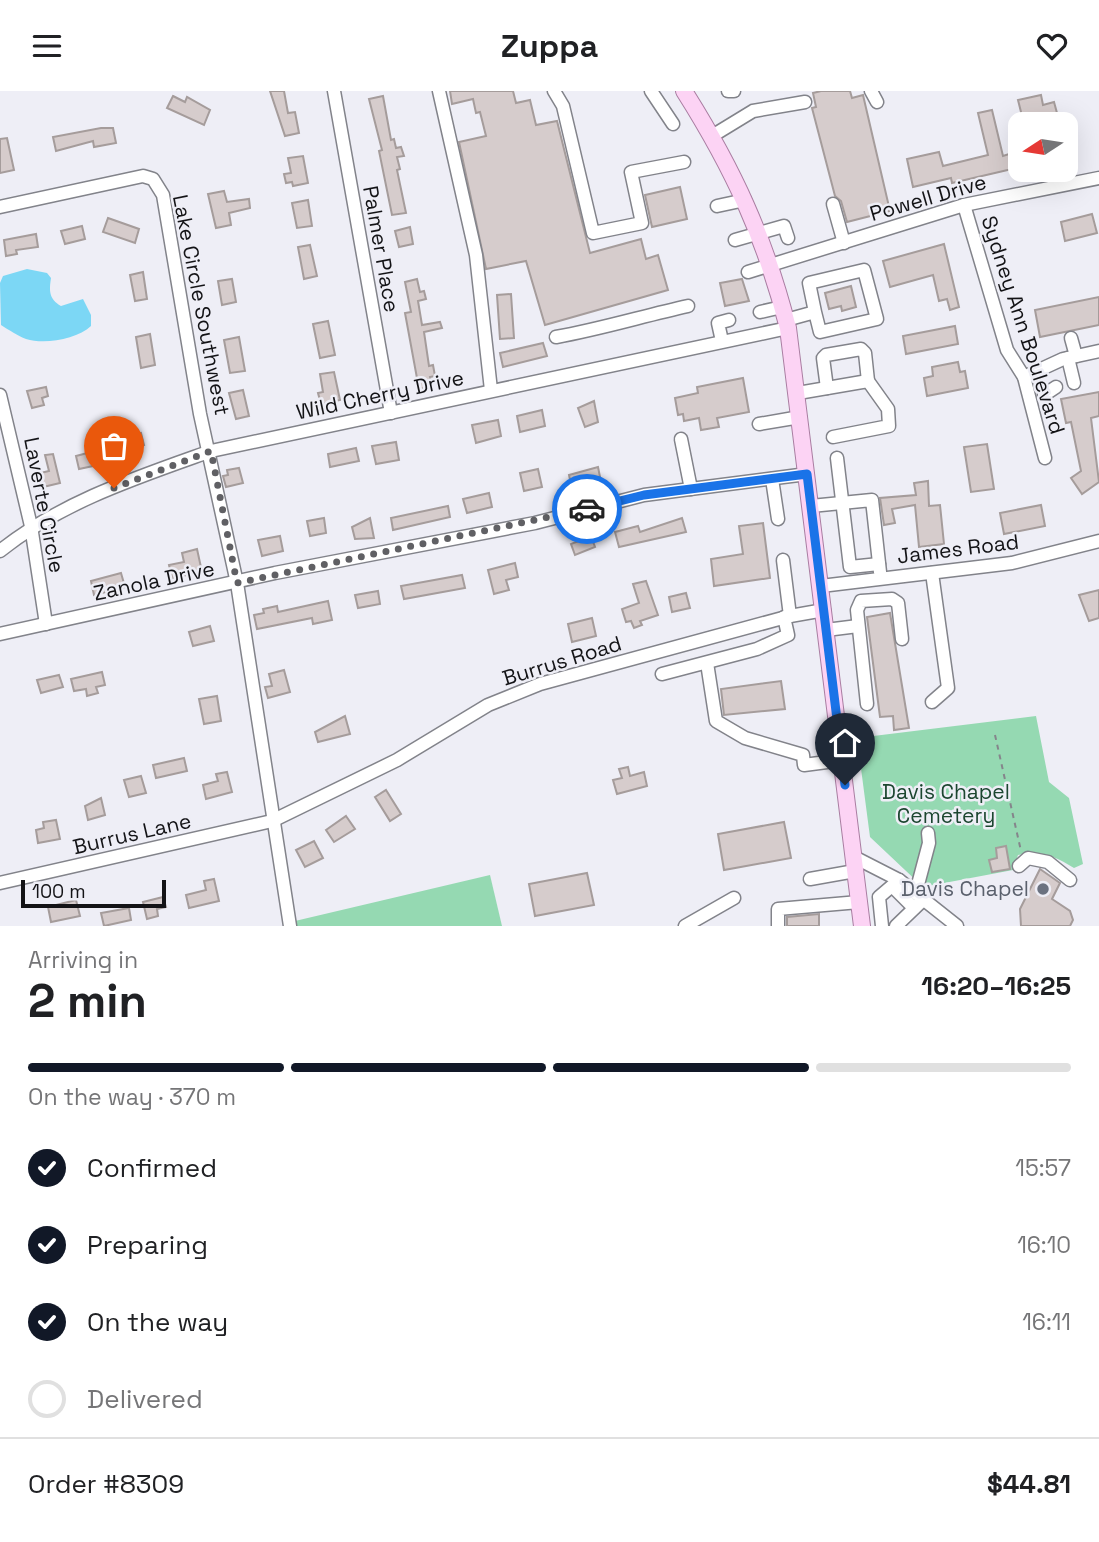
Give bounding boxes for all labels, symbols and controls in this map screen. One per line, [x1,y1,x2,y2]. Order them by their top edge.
text: Zuppa [501,26,598,66]
icon: menu [28,27,66,65]
icon: heart [1033,27,1071,65]
north arrow [1008,112,1078,182]
map controls [1008,112,1078,182]
street label: Powell Drive [866,168,989,227]
street label: Palmer Place [357,184,406,314]
street label: Lake Circle Southwest [167,192,236,418]
street label: Sydney Ann Boulevard [975,212,1072,437]
street label: Wild Cherry Drive [294,364,466,425]
pin [84,416,144,488]
icon: bag [95,427,133,465]
street label: Laverte Circle [18,435,71,575]
courier [552,474,622,544]
icon: car [568,490,606,528]
street label: James Road [895,528,1020,569]
street label: Zanola Drive [91,555,217,606]
street label: Burrus Road [499,630,625,691]
pin [815,713,875,785]
icon: home [826,724,864,762]
park label: Davis Chapel Cemetery [882,778,1010,829]
street label: Burrus Lane [70,807,194,860]
place label: Davis Chapel [901,875,1029,902]
scale bar [21,877,166,909]
text: 100 m [32,879,86,904]
marker: Davis Chapel [1035,881,1051,897]
text: Arriving in [28,945,138,975]
text: 16:20–16:25 [921,969,1071,1003]
text: 2 min [28,972,147,1030]
text: On the way · 370 m [28,1082,236,1112]
icon: check [28,1149,66,1187]
text: Confirmed [87,1151,217,1185]
text: 15:57 [1015,1153,1071,1183]
icon: check [28,1226,66,1264]
text: Preparing [87,1228,208,1262]
text: 16:10 [1017,1230,1071,1260]
icon: check [28,1303,66,1341]
text: On the way [87,1305,228,1339]
text: 16:11 [1022,1307,1071,1337]
text: Delivered [87,1382,203,1416]
text: Order #8309 [28,1467,184,1501]
text: $44.81 [987,1467,1071,1501]

